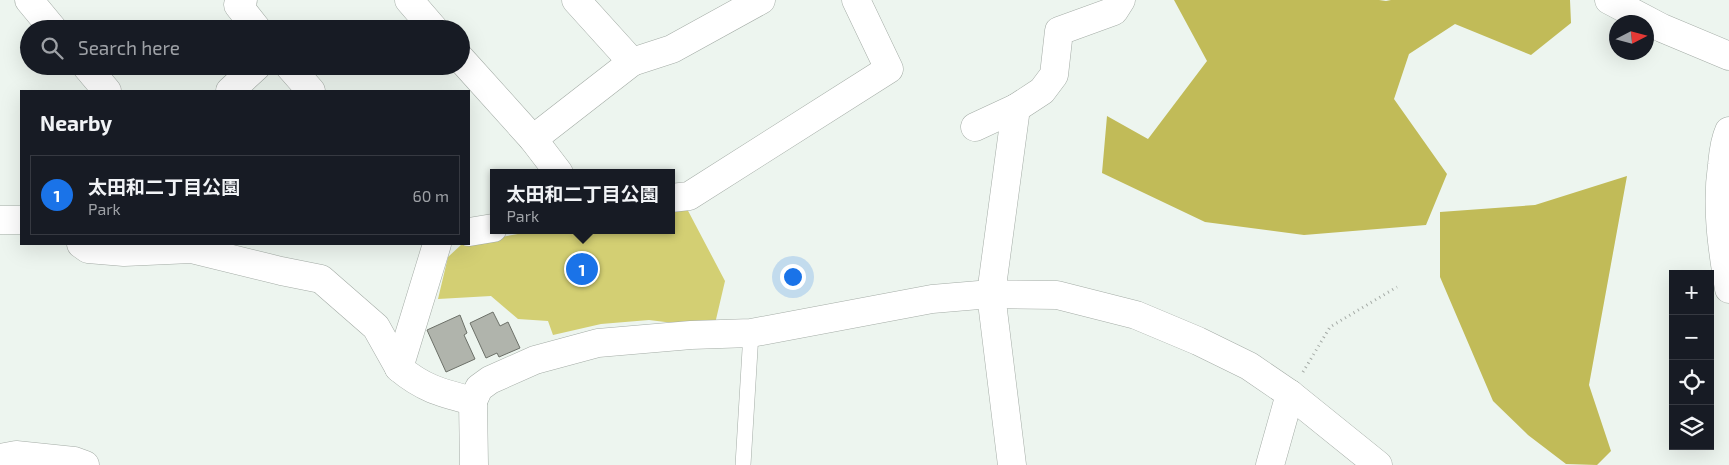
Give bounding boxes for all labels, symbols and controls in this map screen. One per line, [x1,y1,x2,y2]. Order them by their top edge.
north arrow [1609,15,1654,60]
search box [20,20,470,75]
icon: search [38,34,66,62]
text: Search here [78,36,180,59]
text: Nearby [40,110,112,135]
popup [490,169,675,234]
text: 太田和二丁目公園 [88,175,240,198]
text: 太田和二丁目公園 [506,182,659,205]
text: 1 [54,186,60,205]
text: 60 m [413,186,449,205]
text: Park [88,199,121,218]
text: Park [506,206,539,225]
pin: 1 [566,250,598,288]
your location [780,264,806,290]
map controls [1669,270,1714,450]
button: + [1669,270,1714,315]
button: − [1669,315,1714,360]
button: locate [1669,360,1714,405]
button: layers [1669,405,1714,450]

